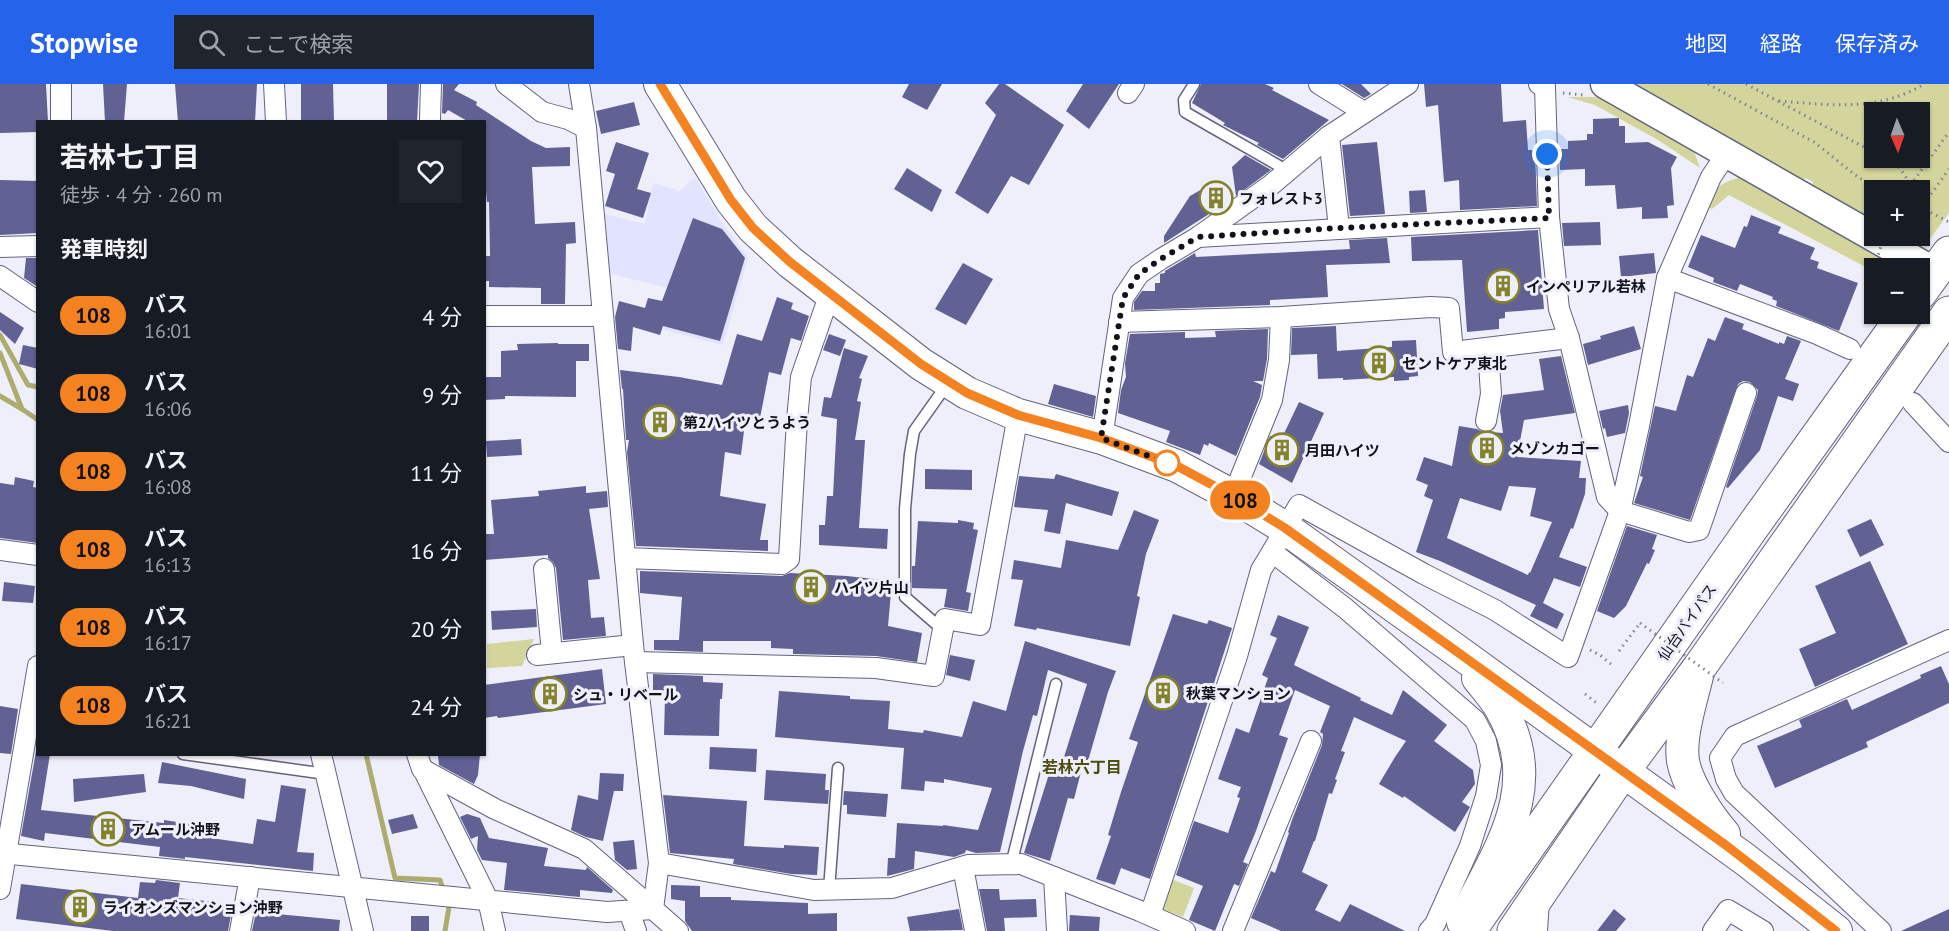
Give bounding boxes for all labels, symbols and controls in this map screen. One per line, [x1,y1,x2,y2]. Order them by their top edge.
search box [174,15,594,69]
text: Stopwise [30,24,138,61]
icon: search [195,26,228,59]
text: ここで検索 [243,30,353,58]
text: 地図 [1685,30,1727,57]
text: 経路 [1760,30,1802,57]
text: 保存済み [1835,30,1919,57]
north arrow [1864,102,1930,168]
map controls [1864,102,1930,324]
text: 若林七丁目 [60,138,200,175]
your location [1532,139,1562,169]
button: heart [399,140,462,203]
building icon: フォレスト3 [1198,180,1234,216]
button: + [1864,180,1930,246]
text: 徒歩 · 4 分 · 260 m [60,182,223,208]
place label: フォレスト3 [1239,189,1323,208]
text: 発車時刻 [60,235,148,263]
button: − [1864,258,1930,324]
building icon: インペリアル若林 [1485,268,1521,304]
place label: インペリアル若林 [1526,277,1646,296]
text: バス [144,290,188,318]
text: 108 [75,302,111,329]
text: 4 分 [422,303,462,331]
text: 16:01 [144,318,192,344]
building icon: セントケア東北 [1361,345,1397,381]
place label: セントケア東北 [1402,354,1507,373]
text: バス [144,368,188,396]
text: 108 [75,380,111,407]
text: 9 分 [422,381,462,409]
text: 16:06 [144,396,192,422]
building icon: 第2ハイツとうよう [642,404,678,440]
place label: 第2ハイツとうよう [683,413,811,432]
building icon: メゾンカゴー [1469,430,1505,466]
building icon: 月田ハイツ [1264,432,1300,468]
place label: メゾンカゴー [1510,439,1600,458]
place label: 月田ハイツ [1305,441,1380,460]
text: バス [144,446,188,474]
unlabelled marker [1154,450,1180,476]
text: 108 [75,458,111,485]
text: 11 分 [410,459,462,487]
text: 16:08 [144,474,192,500]
line badge: 108 [1206,480,1274,520]
text: 108 [1222,487,1258,514]
text: バス [144,524,188,552]
text: 108 [75,536,111,563]
text: 16 分 [410,537,462,565]
text: 16:13 [144,552,192,578]
building icon: ハイツ片山 [793,569,829,605]
place label: ハイツ片山 [834,578,909,597]
street label: 仙台バイパス [1653,580,1721,664]
text: バス [144,602,188,630]
text: 108 [75,614,111,641]
text: 20 分 [410,615,462,643]
text: 16:17 [144,630,192,656]
building icon: 秋葉マンション [1145,675,1181,711]
building icon: シュ・リベール [532,676,568,712]
text: バス [144,680,188,708]
place label: 秋葉マンション [1186,684,1291,703]
place label: シュ・リベール [573,685,678,704]
text: 108 [75,692,111,719]
text: 24 分 [410,693,462,721]
text: 16:21 [144,708,192,734]
district label: 若林六丁目 [1042,757,1122,777]
building icon: アムール沖野 [90,811,126,847]
place label: アムール沖野 [131,820,220,839]
building icon: ライオンズマンション沖野 [62,889,98,925]
place label: ライオンズマンション沖野 [103,898,283,917]

